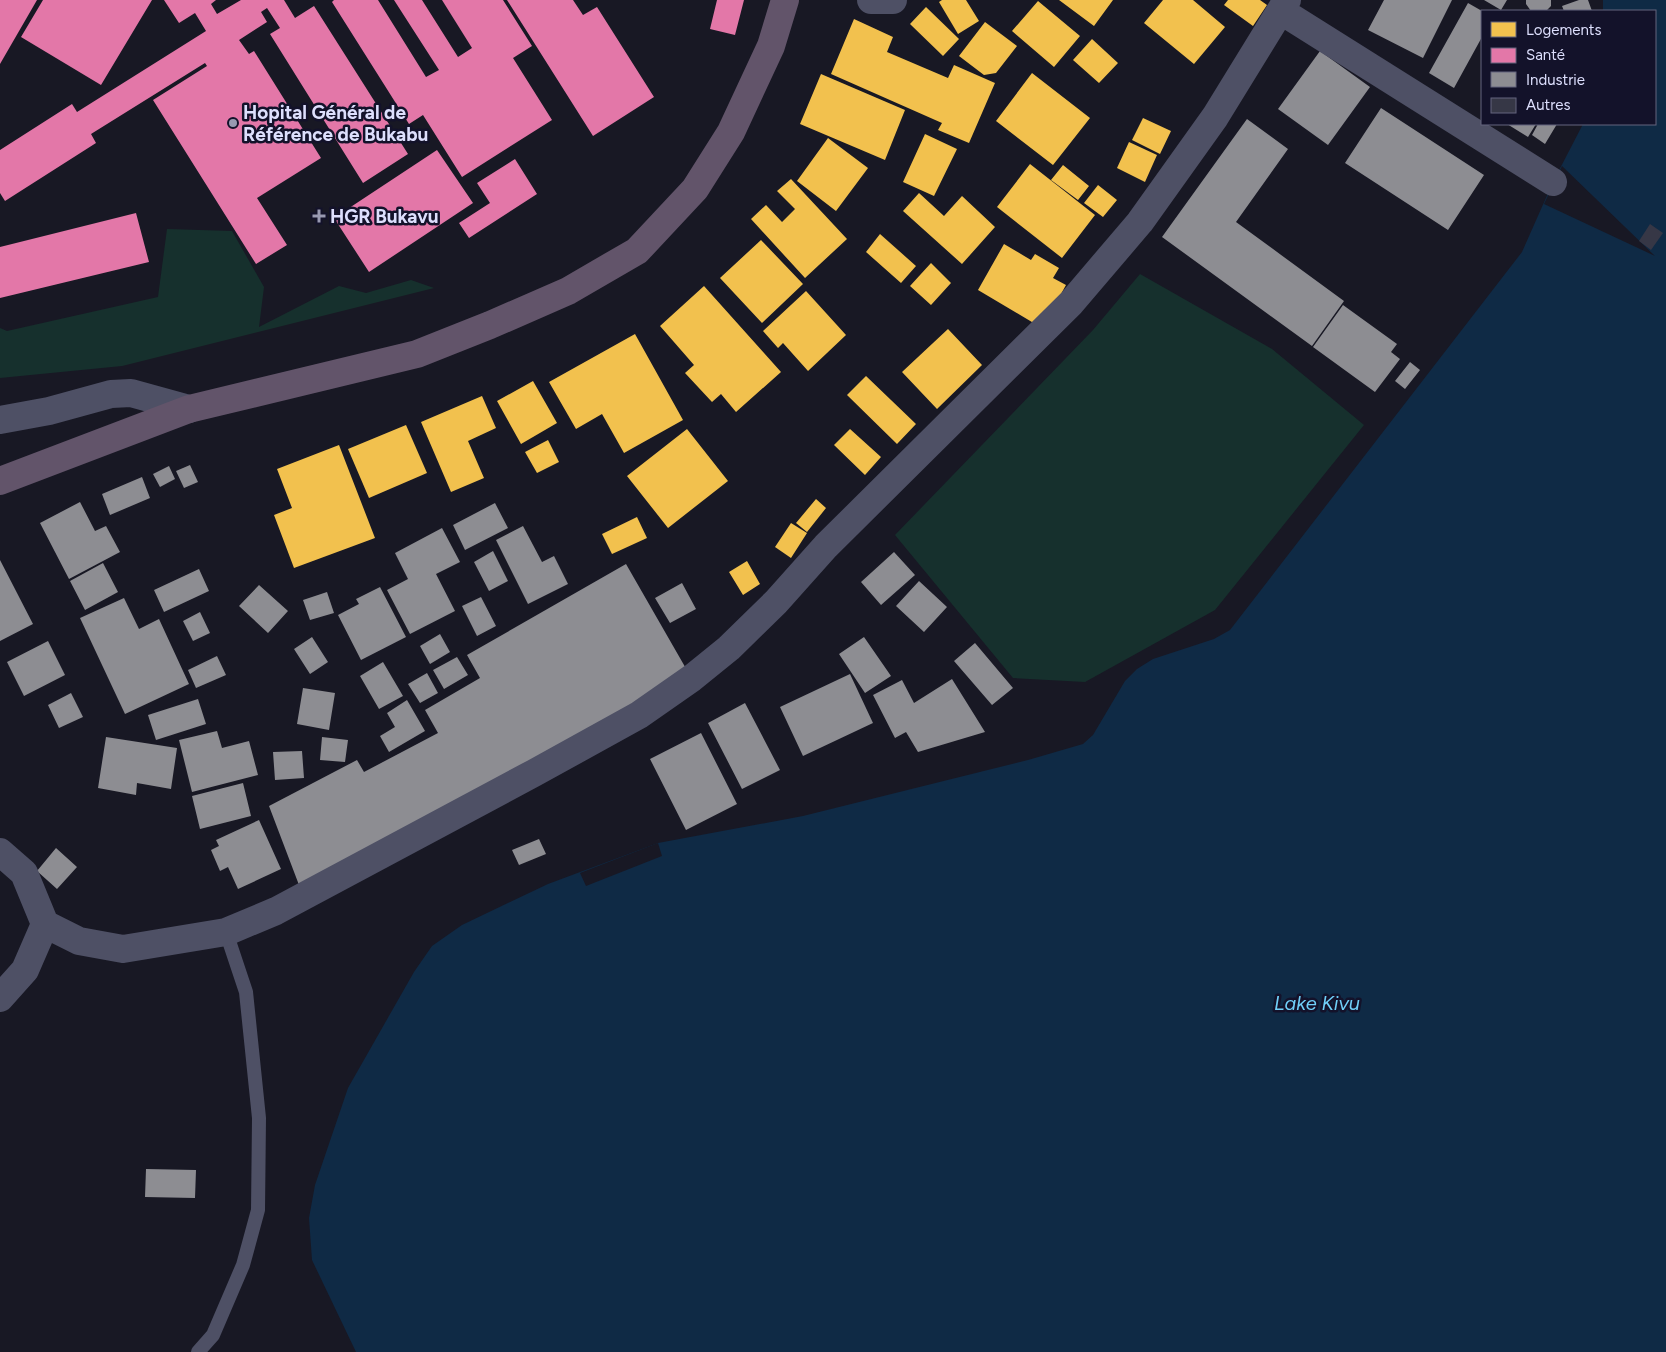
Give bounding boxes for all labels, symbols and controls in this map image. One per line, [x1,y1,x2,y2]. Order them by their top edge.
legend [1481,10,1656,125]
text: Logements [1526,21,1601,39]
text: Santé [1526,46,1565,64]
text: Industrie [1526,71,1585,89]
text: Autres [1526,96,1570,114]
place label: Hopital Général de Référence de Bukabu [243,101,428,146]
marker: Hopital Général de Référence de Bukabu [227,117,239,129]
place label: HGR Bukavu [330,205,439,228]
marker: HGR Bukavu [312,209,326,223]
water label: Lake Kivu [1274,991,1360,1015]

